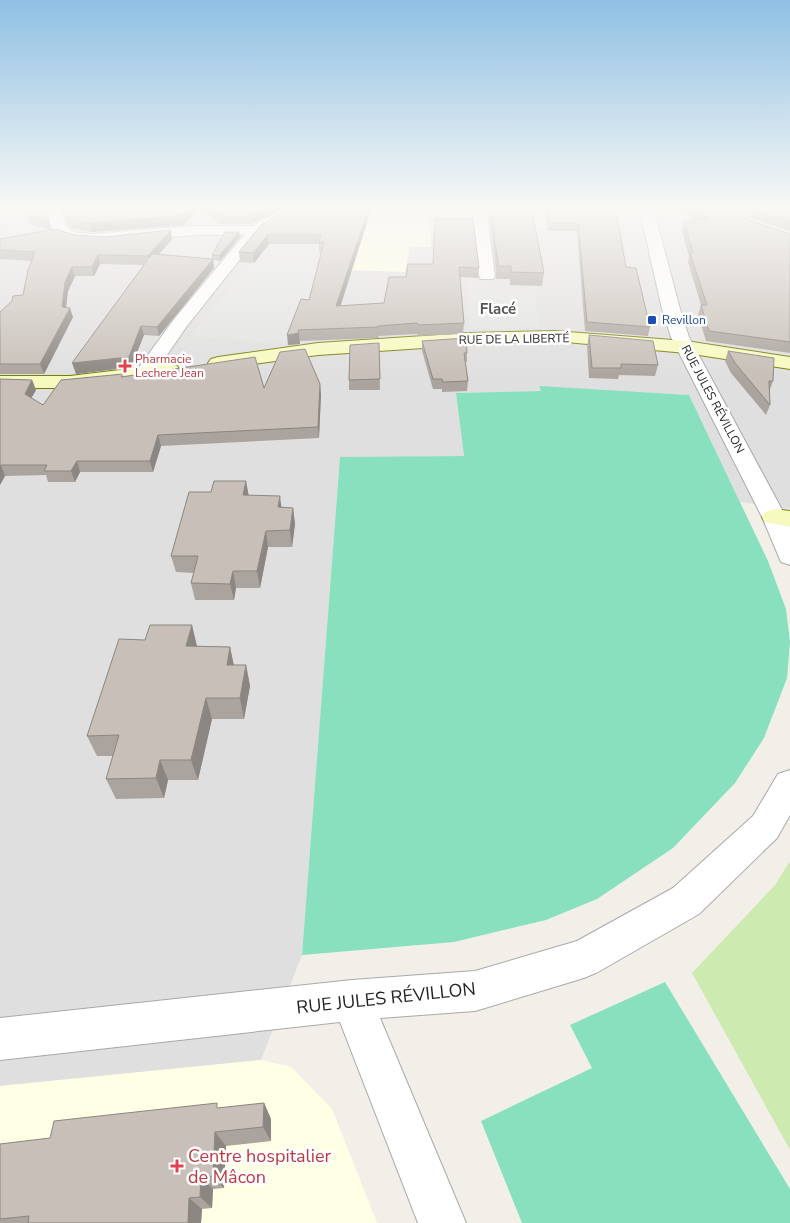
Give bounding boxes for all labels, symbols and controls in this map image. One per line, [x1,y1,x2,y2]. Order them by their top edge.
district label: Flacé [480,299,516,319]
place label: Revillon [662,312,706,328]
marker: Revillon [646,314,658,326]
street label: RUE DE LA LIBERTÉ [459,330,569,348]
street label: RUE JULES RÉVILLON [678,342,748,456]
place label: Pharmacie Lechere Jean [135,351,204,381]
marker: Pharmacie Lechere Jean [119,360,131,372]
street label: RUE JULES RÉVILLON [295,977,477,1019]
place label: Centre hospitalier de Mâcon [188,1144,332,1189]
marker: Centre hospitalier de Mâcon [170,1159,184,1173]

